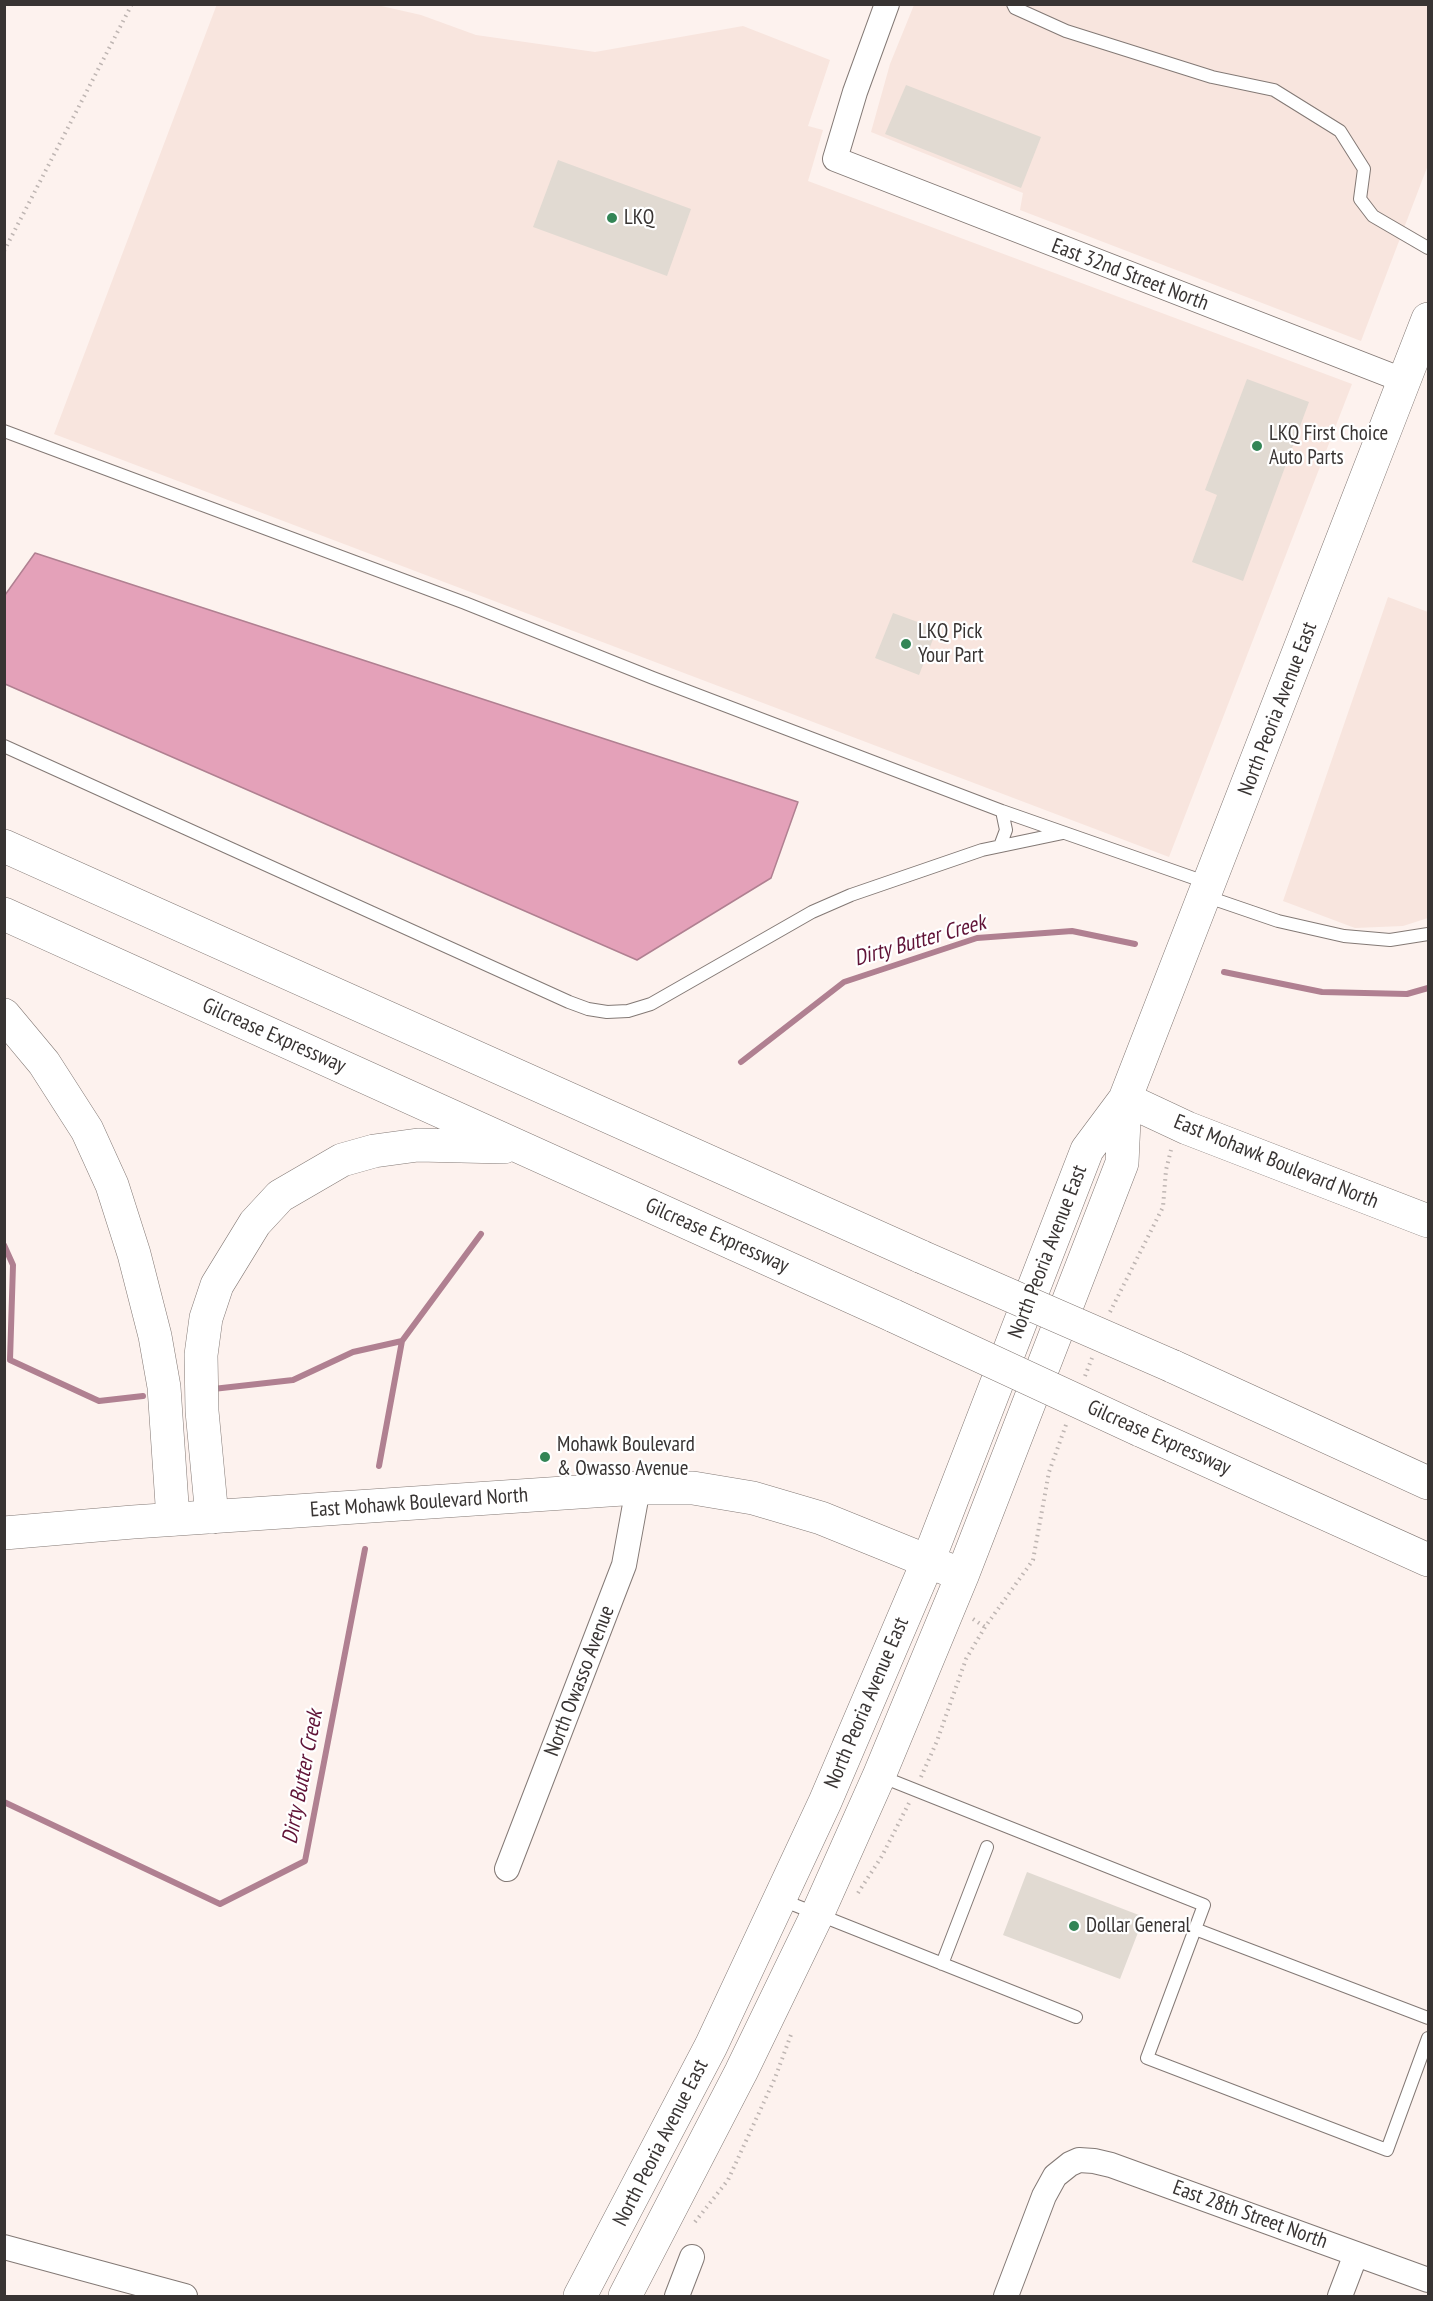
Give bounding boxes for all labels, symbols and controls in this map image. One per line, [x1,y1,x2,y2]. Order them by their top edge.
place label: LKQ [624,205,654,231]
marker: LKQ [605,211,619,225]
street label: East 32nd Street North [1048,233,1212,317]
place label: LKQ First Choice Auto Parts [1269,421,1388,471]
marker: LKQ First Choice Auto Parts [1250,439,1264,453]
place label: LKQ Pick Your Part [918,619,984,669]
street label: North Peoria Avenue East [1233,619,1323,799]
marker: LKQ Pick Your Part [899,637,913,651]
water label: Dirty Butter Creek [851,910,989,972]
street label: Gilcrease Expressway [198,993,350,1079]
street label: East Mohawk Boulevard North [1170,1109,1382,1215]
street label: North Peoria Avenue East [1003,1162,1093,1342]
street label: Gilcrease Expressway [641,1193,793,1279]
street label: Gilcrease Expressway [1083,1395,1235,1481]
place label: Mohawk Boulevard & Owasso Avenue [557,1432,695,1482]
marker: Mohawk Boulevard & Owasso Avenue [538,1450,552,1464]
street label: East Mohawk Boulevard North [309,1483,529,1523]
street label: North Owasso Avenue [540,1602,620,1760]
street label: North Peoria Avenue East [820,1614,914,1792]
water label: Dirty Butter Creek [277,1708,329,1846]
place label: Dollar General [1086,1913,1190,1939]
marker: Dollar General [1067,1919,1081,1933]
street label: North Peoria Avenue East [608,2056,714,2230]
street label: East 28th Street North [1169,2175,1331,2255]

